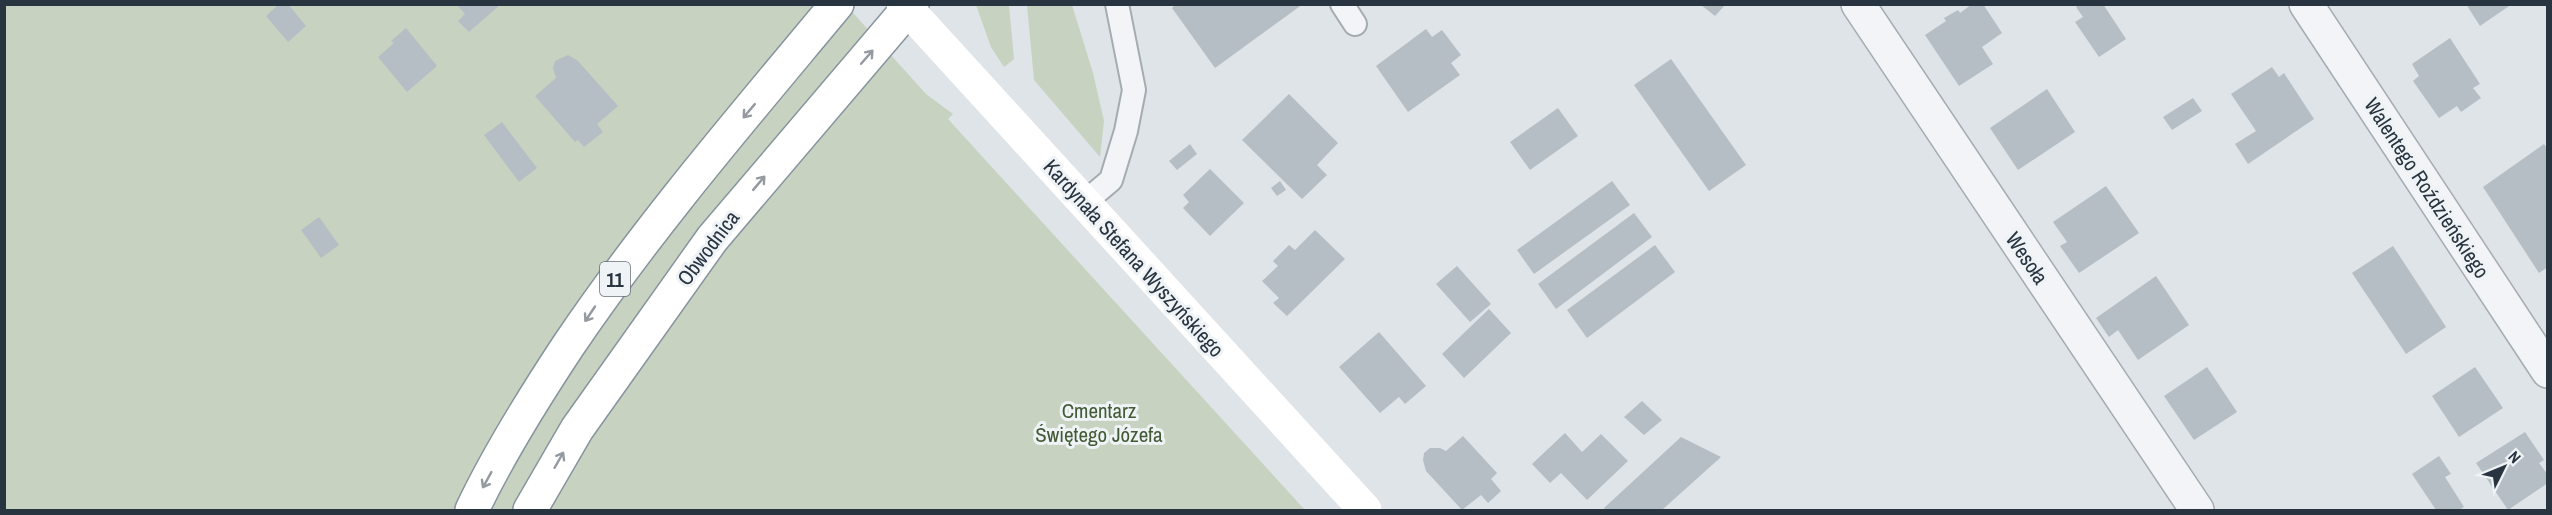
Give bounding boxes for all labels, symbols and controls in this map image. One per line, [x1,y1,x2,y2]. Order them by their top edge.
one-way arrow [860,49,873,65]
street label: Walentego Roździeńskiego [2358,92,2496,284]
one-way arrow [742,103,755,119]
street label: Kardynała Stefana Wyszyńskiego [1037,153,1231,363]
one-way arrow [752,176,766,191]
street label: Obwodnica [670,204,746,292]
street label: Wesoła [1999,226,2055,290]
road number: 11 [600,262,630,296]
one-way arrow [584,306,596,322]
park label: Cmentarz Świętego Józefa [1035,396,1163,449]
north arrow [2474,437,2534,497]
text: N [2504,446,2526,468]
one-way arrow [553,452,565,469]
one-way arrow [481,471,493,488]

